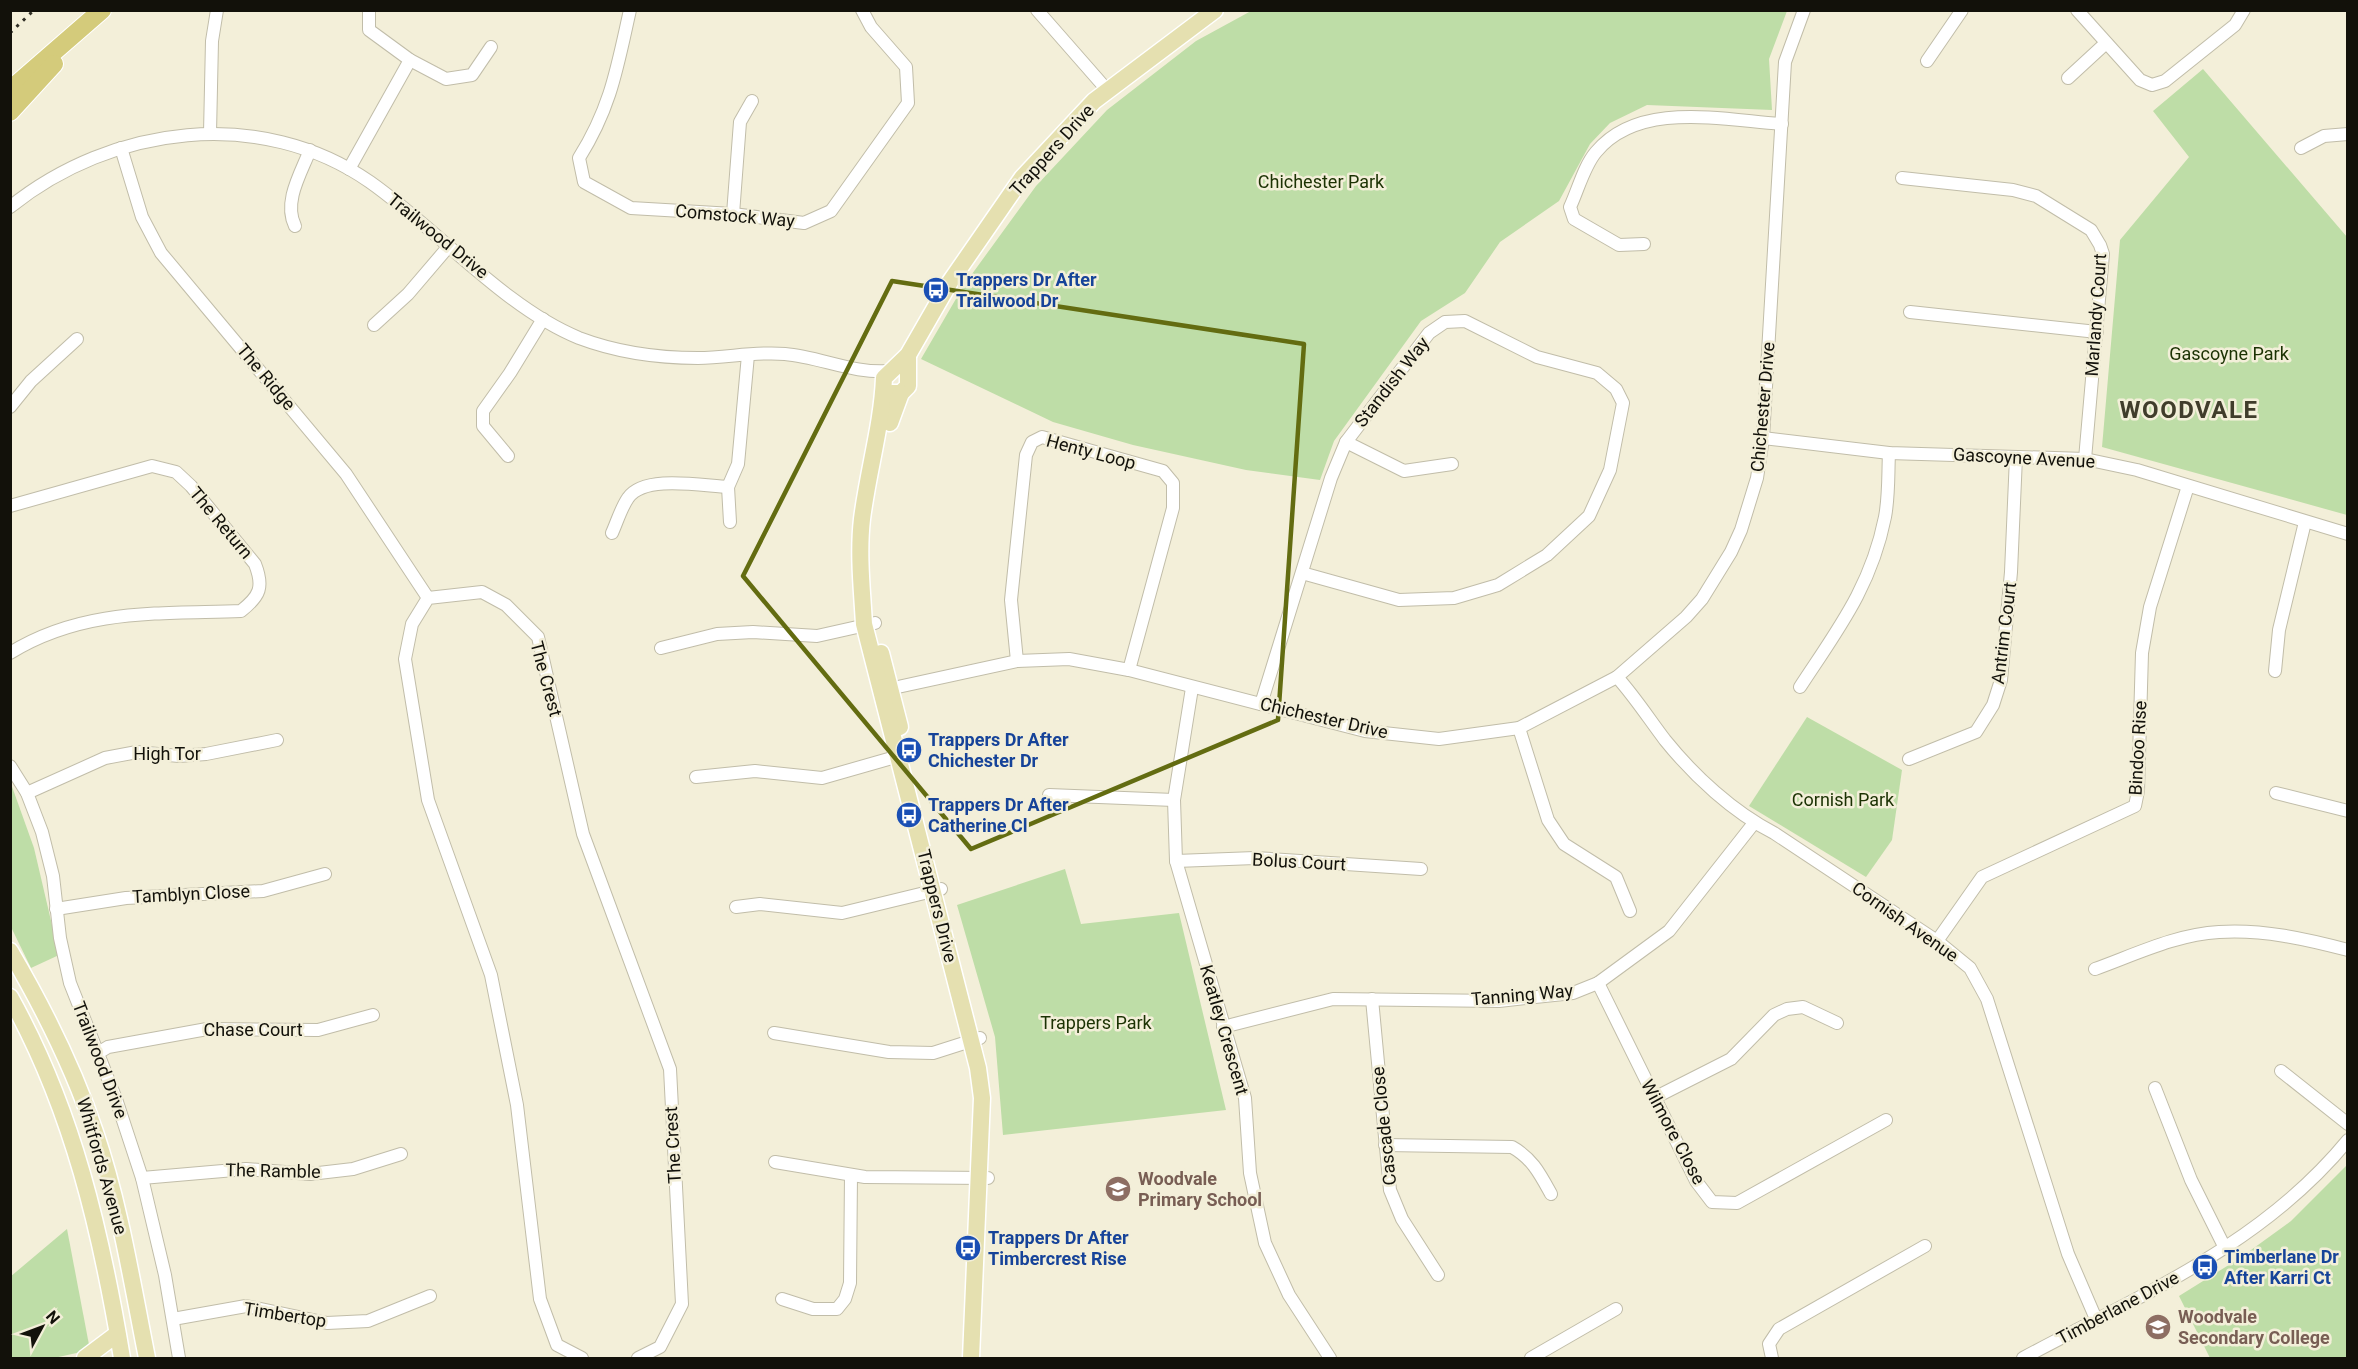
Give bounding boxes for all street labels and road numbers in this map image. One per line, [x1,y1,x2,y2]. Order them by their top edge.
street label: Trappers Drive [1005,100,1098,200]
street label: Trailwood Drive [384,189,493,283]
street label: Comstock Way [674,200,796,231]
street label: Marlandy Court [2081,253,2110,377]
street label: Standish Way [1350,332,1434,431]
street label: The Ridge [233,339,300,414]
street label: Chichester Drive [1746,341,1779,473]
street label: Henty Loop [1044,430,1138,474]
street label: Gascoyne Avenue [1952,443,2096,472]
street label: The Return [185,483,257,563]
street label: Antrim Court [1987,581,2020,685]
street label: The Crest [526,639,567,719]
street label: Chichester Drive [1258,693,1390,742]
street label: Bindoo Rise [2125,700,2150,796]
street label: High Tor [133,743,201,764]
street label: Trappers Drive [913,847,962,965]
street label: Bolus Court [1252,849,1347,874]
street label: Cornish Avenue [1848,877,1962,966]
street label: Tamblyn Close [132,880,250,907]
street label: Keatley Crescent [1196,962,1253,1097]
street label: Tanning Way [1470,980,1574,1009]
street label: Trailwood Drive [69,998,132,1121]
street label: Chase Court [203,1019,303,1040]
street label: Cascade Close [1367,1066,1400,1187]
street label: Wilmore Close [1637,1076,1710,1188]
street label: Whitfords Avenue [73,1095,132,1237]
street label: The Crest [660,1106,685,1184]
street label: The Ramble [225,1159,321,1182]
street label: Timberlane Drive [2053,1267,2182,1349]
street label: Timbertop [242,1298,328,1331]

